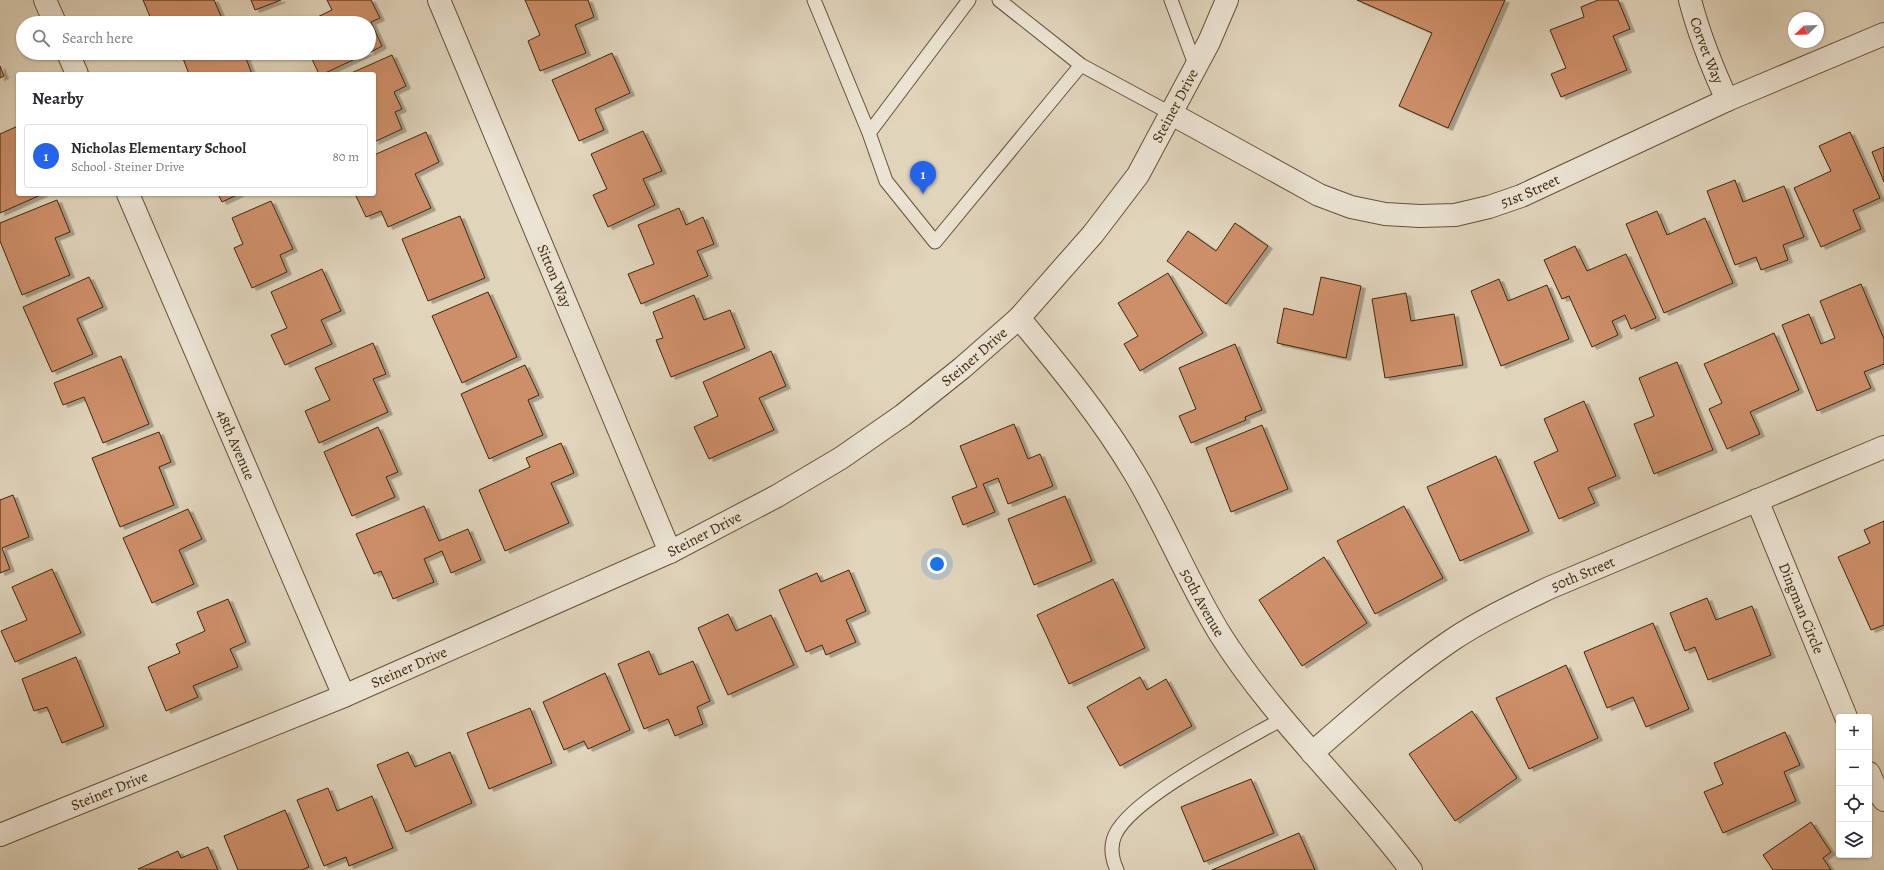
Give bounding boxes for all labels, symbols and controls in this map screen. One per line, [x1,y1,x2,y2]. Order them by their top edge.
north arrow [1788,12,1824,48]
street label: Corvet Way [1685,14,1729,87]
search box [16,16,376,60]
icon: search [30,27,52,49]
text: Search here [62,28,133,48]
street label: Steiner Drive [1147,65,1203,146]
text: Nearby [32,87,83,110]
text: Nicholas Elementary School [71,138,246,158]
text: 1 [44,148,48,165]
text: 80 m [332,148,359,165]
text: School · Steiner Drive [71,158,184,175]
pin: 1 [910,161,936,194]
street label: 51st Street [1498,169,1563,212]
street label: Sitton Way [532,241,577,311]
street label: Steiner Drive [937,323,1012,391]
street label: 48th Avenue [212,406,260,483]
street label: Steiner Drive [664,506,745,562]
street label: 50th Street [1548,551,1618,596]
your location [927,554,947,574]
street label: Dingman Circle [1774,560,1829,657]
street label: 50th Avenue [1176,565,1230,641]
street label: Steiner Drive [368,642,450,693]
map controls [1836,714,1872,858]
button: + [1836,714,1872,750]
button: − [1836,750,1872,786]
street label: Steiner Drive [68,766,151,815]
button: locate [1836,786,1872,822]
button: layers [1836,822,1872,858]

